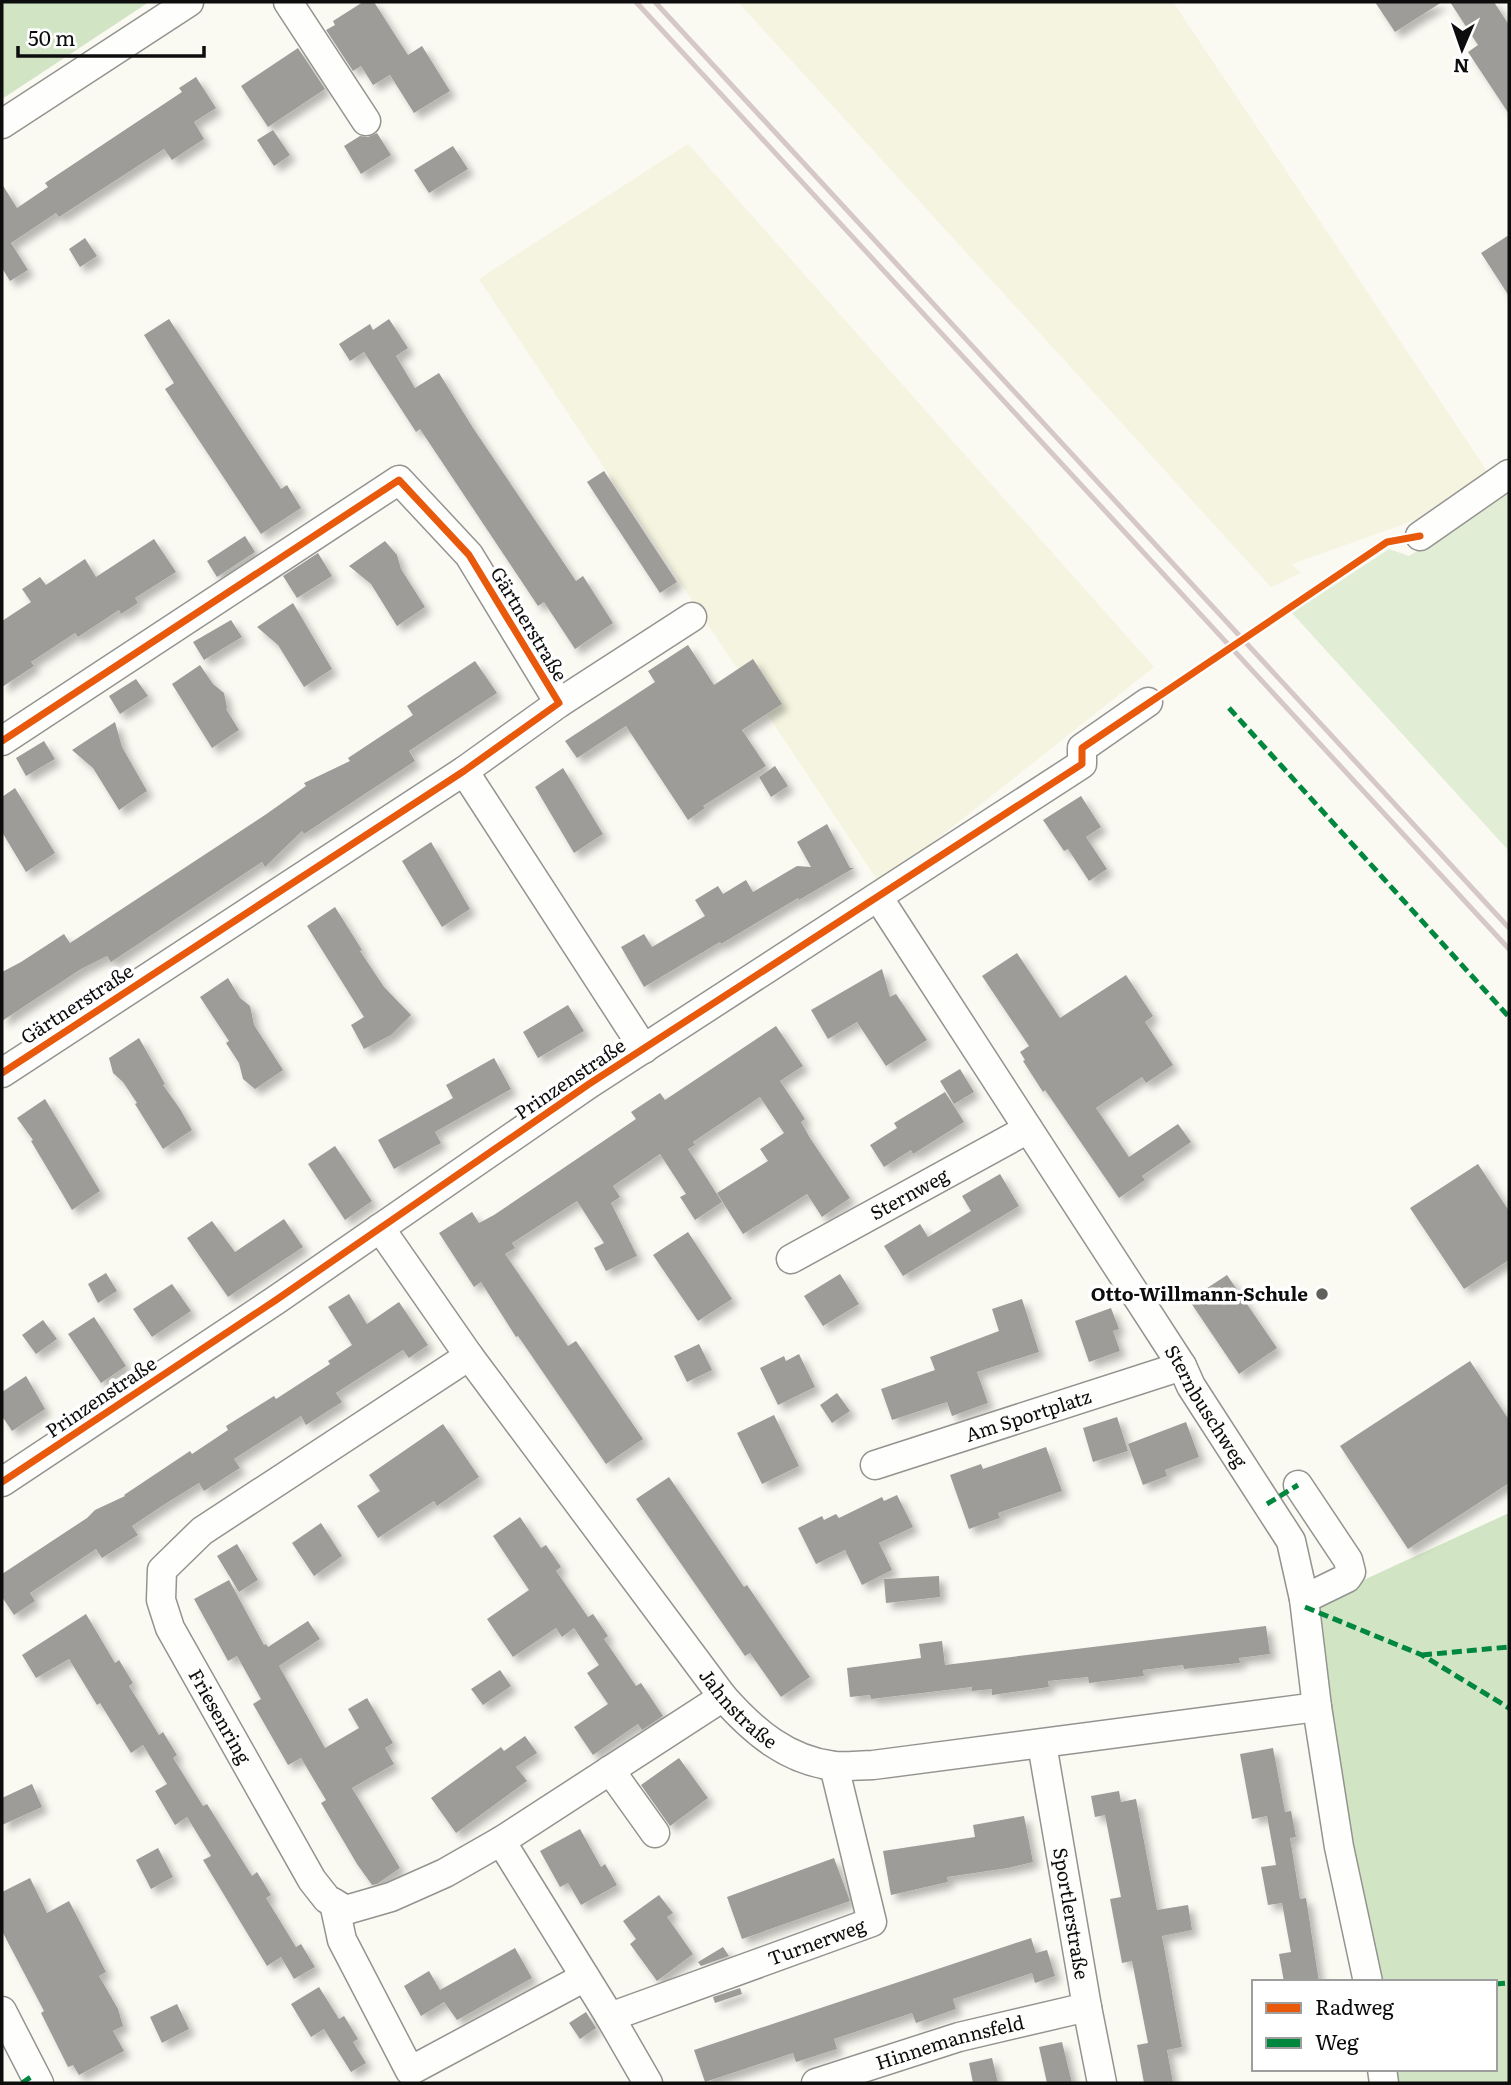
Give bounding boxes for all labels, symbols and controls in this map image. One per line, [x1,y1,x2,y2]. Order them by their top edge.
scale bar [18,14,203,58]
north arrow [1427,14,1497,84]
text: 50 m [28,21,75,52]
text: N [1453,53,1470,81]
street label: Gärtnerstraße [485,561,575,686]
street label: Gärtnerstraße [15,956,138,1050]
street label: Prinzenstraße [508,1031,631,1126]
street label: Sternweg [864,1160,954,1226]
place label: Otto-Willmann-Schule [1091,1279,1308,1307]
marker: Otto-Willmann-Schule [1314,1286,1330,1302]
street label: Sternbuschweg [1159,1339,1255,1473]
street label: Prinzenstraße [39,1349,162,1444]
street label: Am Sportplatz [961,1381,1094,1448]
street label: Jahnstraße [693,1662,783,1755]
street label: Friesenring [183,1663,259,1769]
street label: Sportlerstraße [1047,1845,1097,1982]
street label: Turnerweg [764,1910,870,1972]
legend [1252,1980,1497,2071]
text: Radweg [1315,1990,1394,2021]
street label: Hinnemannsfeld [872,2007,1027,2076]
text: Weg [1315,2025,1359,2056]

